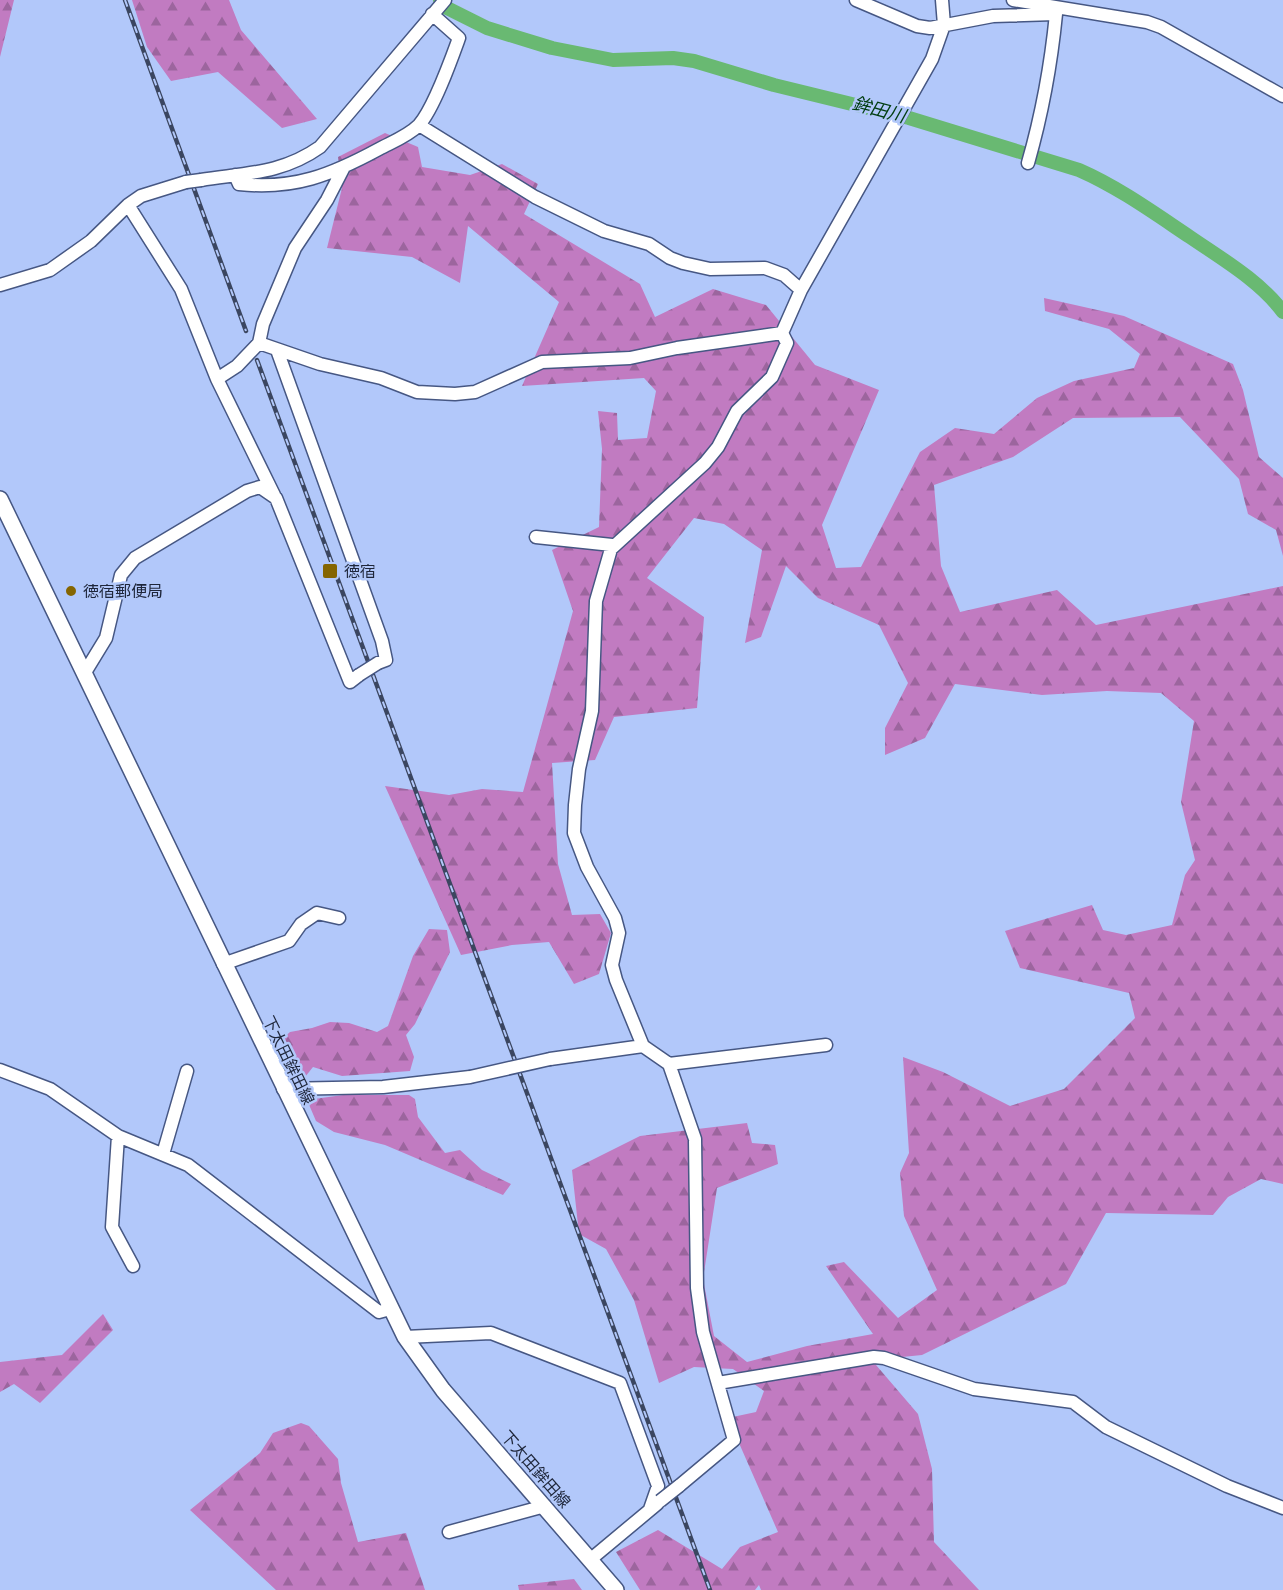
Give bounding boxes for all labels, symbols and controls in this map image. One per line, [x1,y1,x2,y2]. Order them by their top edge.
water label: 鉾田川 [850,92,910,127]
marker: 徳宿 [321,562,339,580]
place label: 徳宿 [344,562,376,581]
place label: 徳宿郵便局 [83,582,163,601]
marker: 徳宿郵便局 [64,584,78,598]
street label: 下太田鉾田線 [259,1013,318,1108]
street label: 下太田鉾田線 [497,1427,574,1512]

